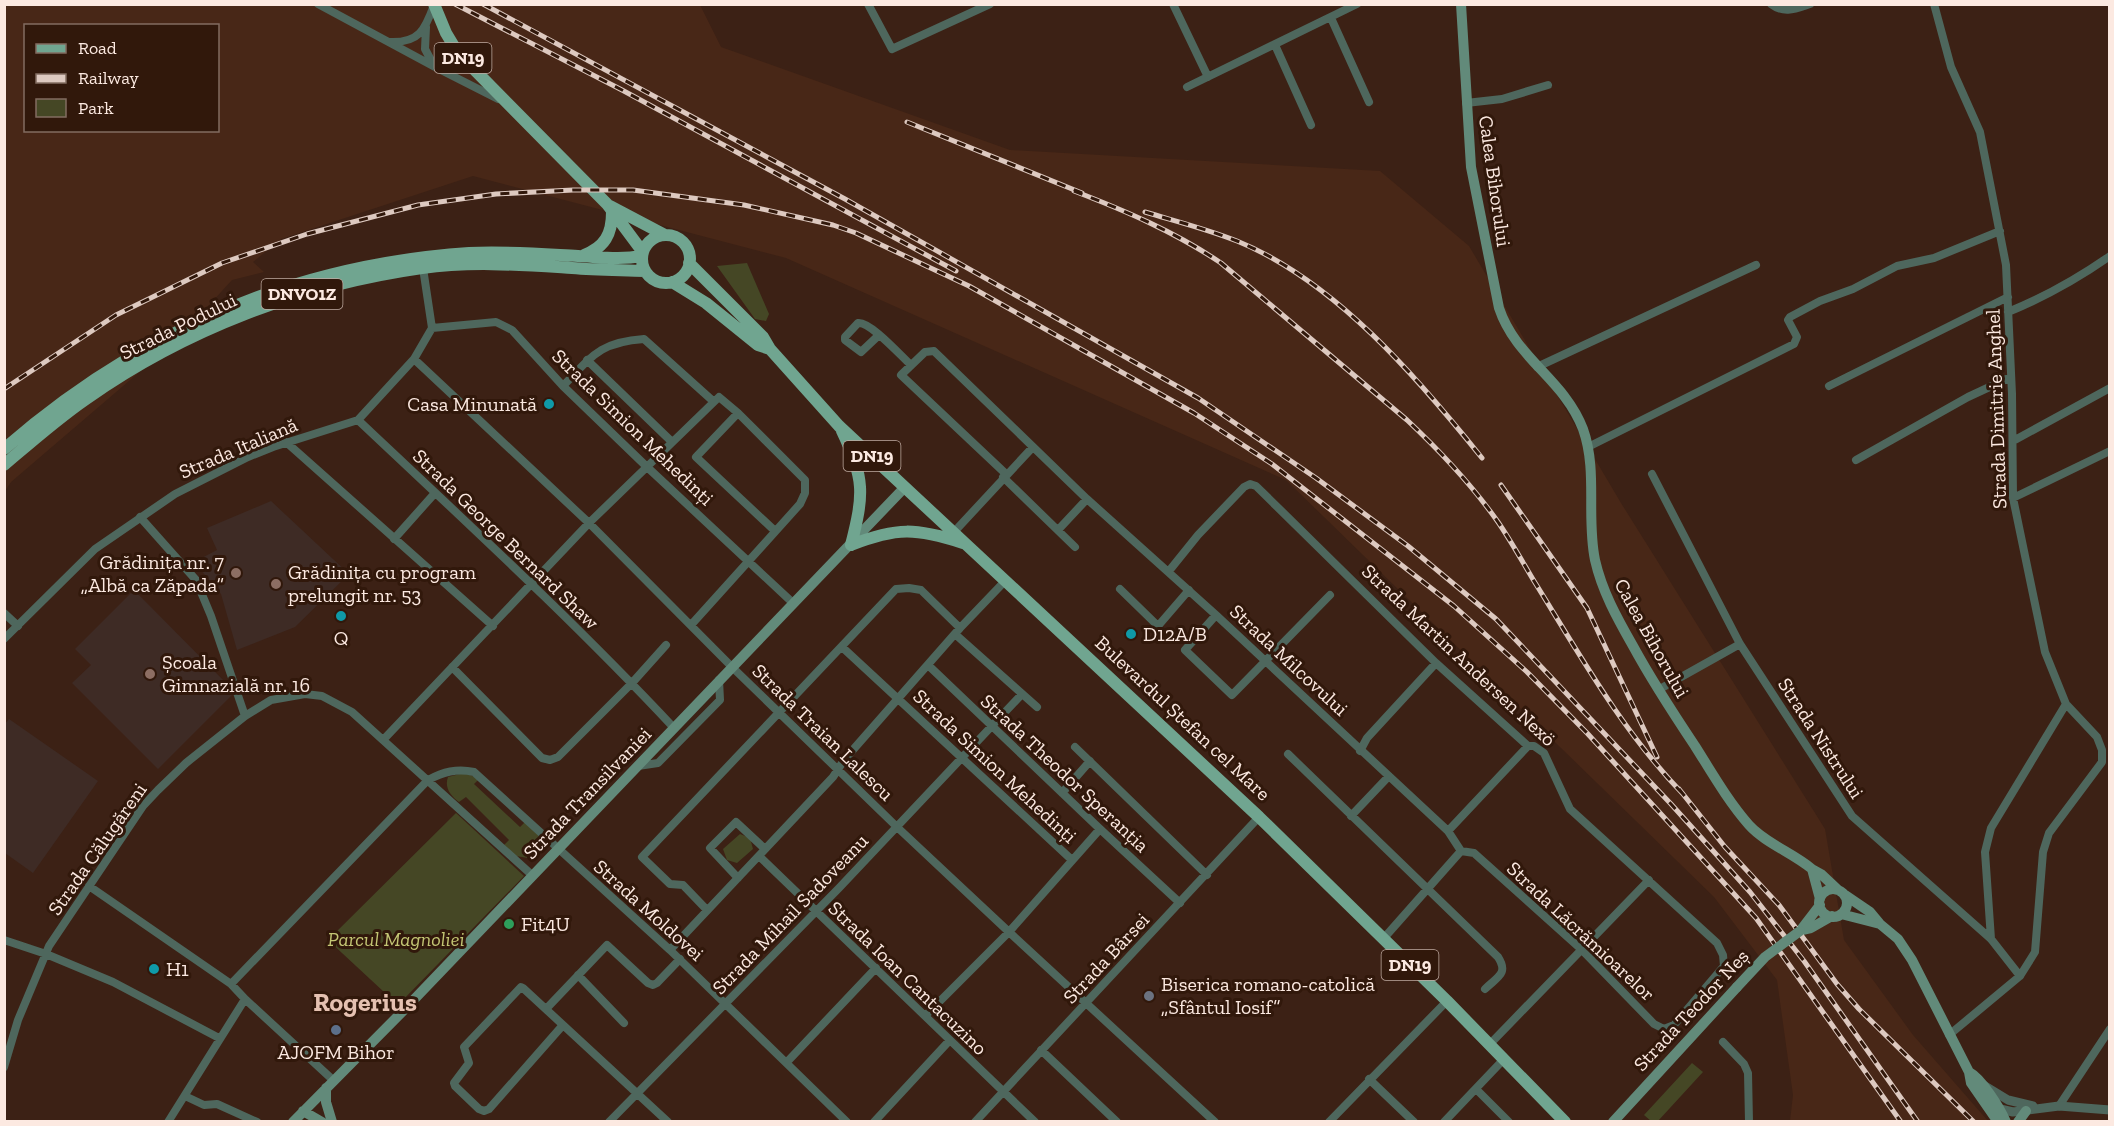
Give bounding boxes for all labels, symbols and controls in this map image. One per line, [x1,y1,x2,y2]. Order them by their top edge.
legend [24,24,219,132]
text: Road [78,37,117,59]
road number: DN19 [434,43,492,73]
text: Railway [78,67,140,89]
text: Park [78,97,114,119]
street label: Calea Bihorului [1474,114,1516,249]
road number: DNVO1Z [262,279,342,309]
street label: Strada Podului [116,287,241,365]
street label: Strada Dimitrie Anghel [1981,309,2011,509]
street label: Strada Simion Mehedinți [547,344,719,511]
place label: Casa Minunată [407,392,537,416]
marker: Casa Minunată [542,397,556,411]
street label: Strada Italiană [175,412,301,484]
road number: DN19 [844,441,900,471]
street label: Strada George Bernard Shaw [408,444,605,635]
place label: Grădinița nr. 7 „Albă ca Zăpada” [81,550,225,597]
street label: Strada Martin Andersen Nexö [1357,559,1561,751]
place label: Grădinița cu program prelungit nr. 53 [288,560,477,607]
marker: Grădinița nr. 7 „Albă ca Zăpada” [229,566,243,580]
street label: Calea Bihorului [1609,574,1695,702]
marker: Grădinița cu program prelungit nr. 53 [269,577,283,591]
street label: Strada Milcovului [1225,599,1353,721]
marker: Q [334,609,348,623]
place label: D12A/B [1143,622,1207,646]
place label: Q [334,626,348,650]
marker: D12A/B [1124,627,1138,641]
street label: Bulevardul Ștefan cel Mare [1090,630,1276,806]
place label: Școala Gimnazială nr. 16 [162,650,310,697]
street label: Strada Traian Lalescu [747,658,899,806]
marker: Școala Gimnazială nr. 16 [143,667,157,681]
street label: Strada Nistrului [1773,673,1869,803]
street label: Strada Simion Mehedinți [908,684,1082,848]
street label: Strada Theodor Speranția [976,689,1154,857]
street label: Strada Transilvaniei [518,722,656,864]
street label: Strada Călugăreni [42,778,152,920]
street label: Strada Mihail Sadoveanu [707,829,873,999]
street label: Strada Moldovei [589,854,709,966]
street label: Strada Lăcrămioarelor [1502,856,1660,1006]
street label: Strada Ioan Cantacuzino [824,896,992,1060]
street label: Strada Bârsei [1058,907,1154,1008]
place label: Fit4U [521,912,570,936]
marker: Fit4U [502,917,516,931]
park label: Parcul Magnoliei [327,927,465,951]
street label: Strada Teodor Neș [1628,944,1754,1076]
road number: DN19 [1382,950,1438,980]
place label: H1 [166,957,189,981]
marker: H1 [147,962,161,976]
place label: Biserica romano-catolică „Sfântul Iosif” [1161,972,1375,1019]
district label: Rogerius [313,986,417,1018]
marker: Biserica romano-catolică „Sfântul Iosif” [1142,989,1156,1003]
marker: AJOFM Bihor [329,1023,343,1037]
place label: AJOFM Bihor [277,1040,395,1064]

